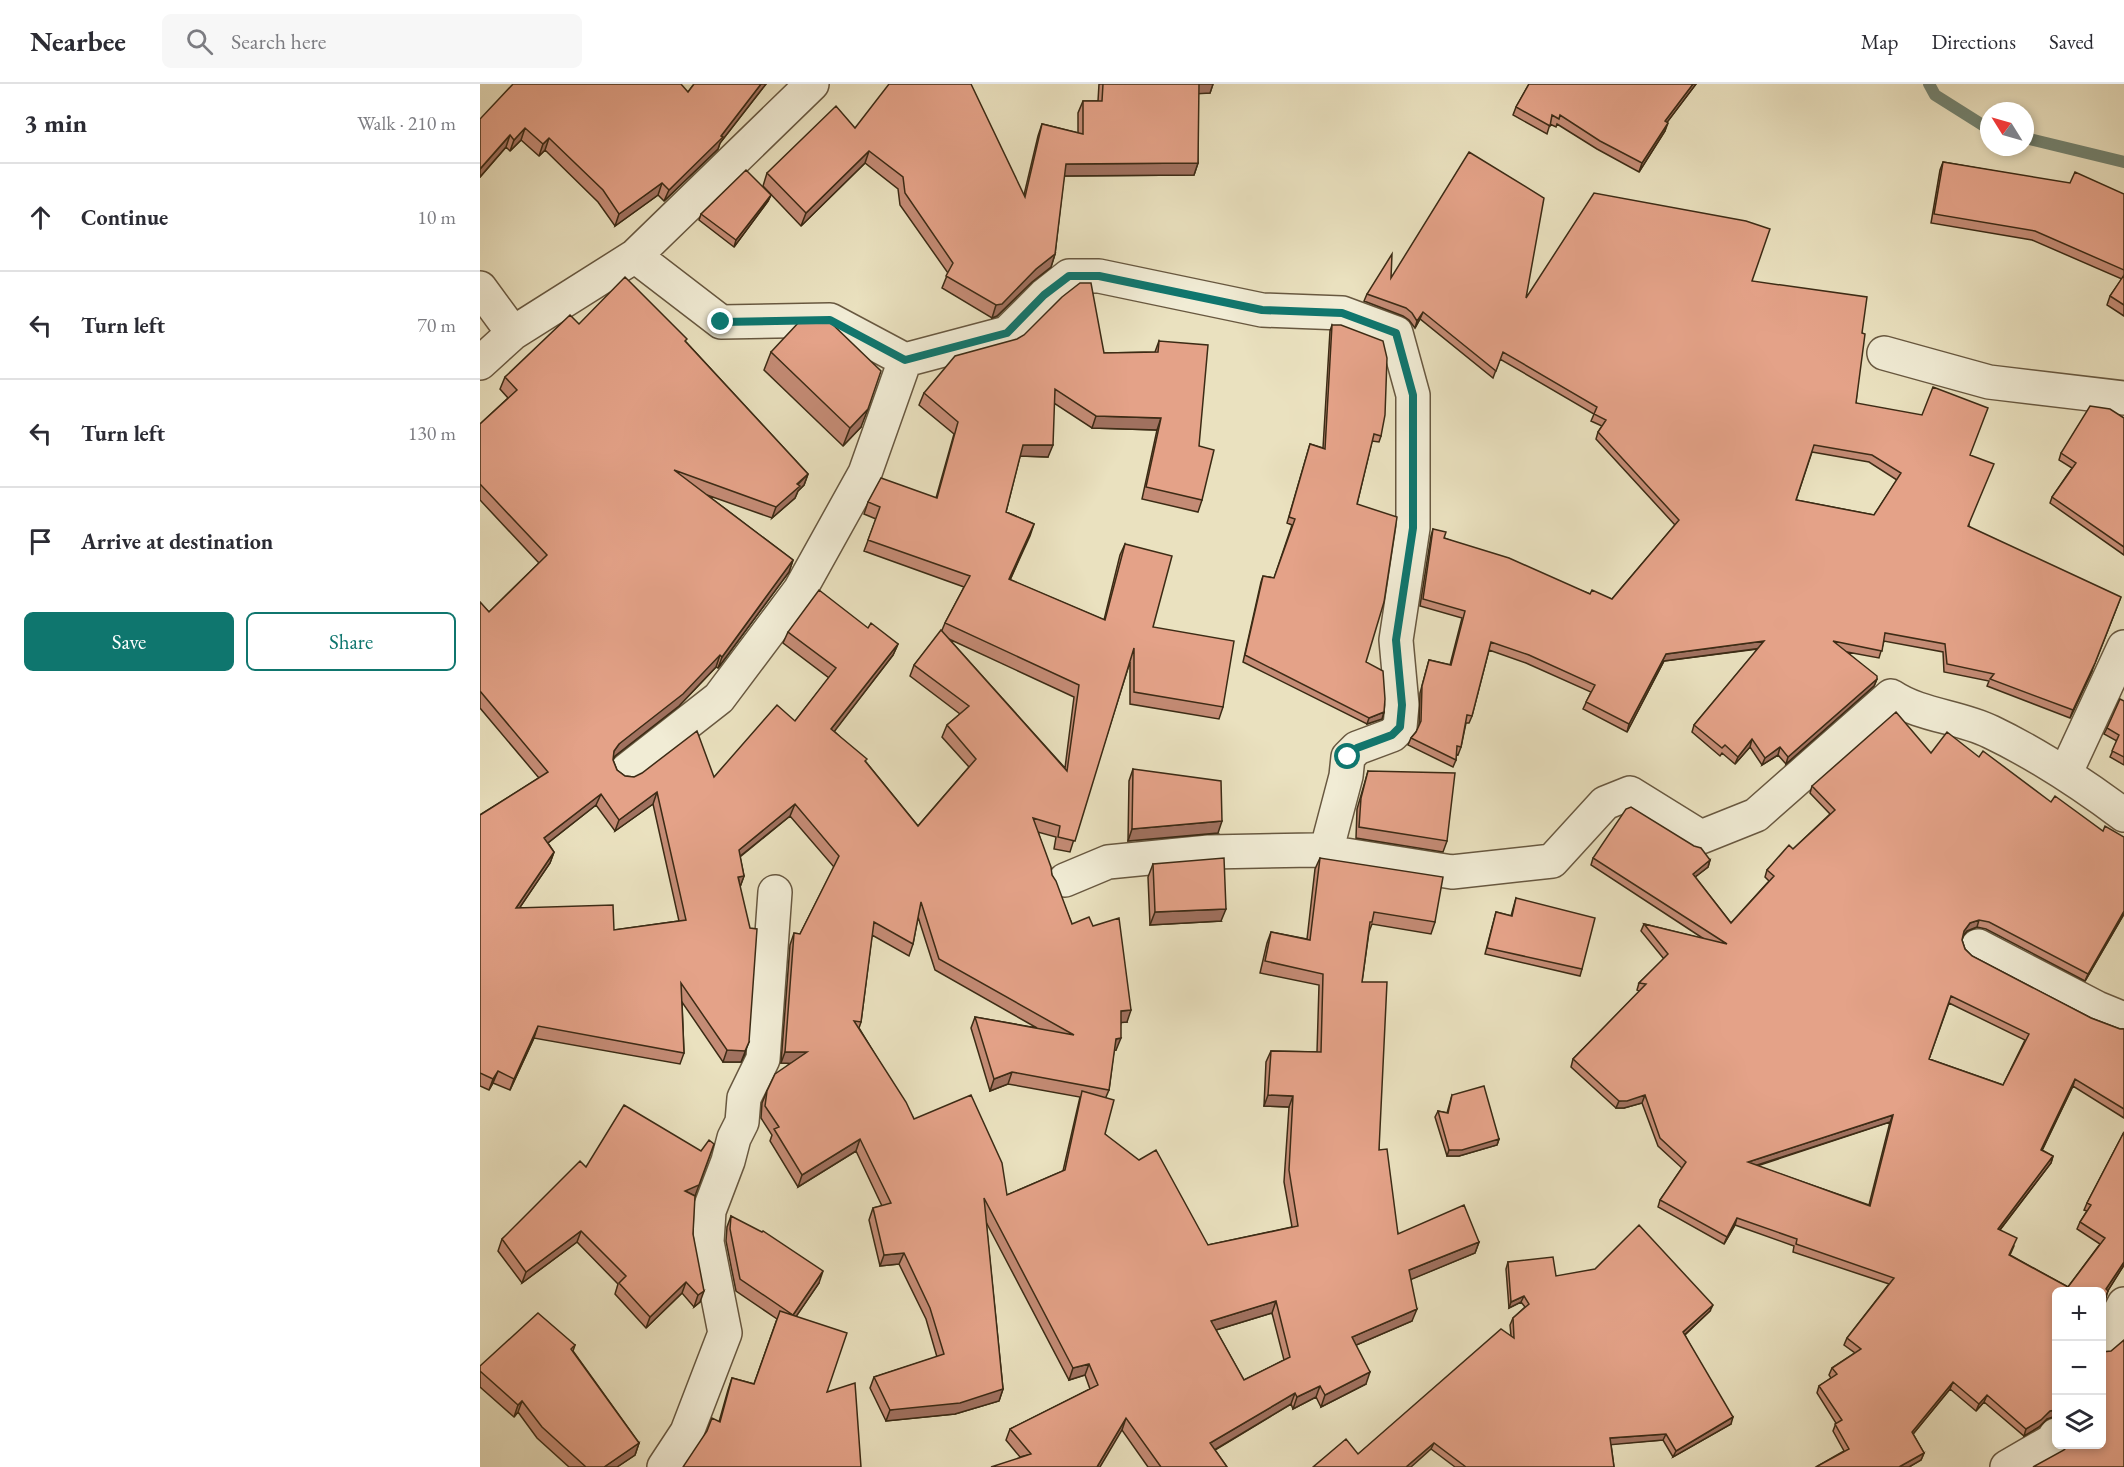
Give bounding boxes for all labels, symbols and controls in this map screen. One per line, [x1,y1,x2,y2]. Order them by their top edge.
search box [162,14,582,68]
text: Nearbee [30,23,126,59]
icon: search [183,25,216,58]
text: Search here [231,27,326,56]
text: Map [1861,28,1898,55]
text: Directions [1931,28,2016,55]
text: Saved [2049,28,2094,55]
north arrow [1980,102,2034,156]
text: 3 min [24,106,87,140]
text: Walk · 210 m [357,110,456,136]
icon: ahead [24,201,57,234]
text: Continue [81,203,168,232]
text: 10 m [417,204,456,230]
route end [707,308,733,334]
icon: left [24,309,57,342]
text: Turn left [81,311,165,340]
text: 70 m [417,312,456,338]
icon: left [24,417,57,450]
text: Turn left [81,419,165,448]
text: 130 m [408,420,456,446]
icon: arrive [24,525,57,558]
text: Arrive at destination [81,527,273,556]
button: Save [24,612,234,671]
button: Share [246,612,456,671]
route start [1334,743,1360,769]
map controls [2052,1287,2106,1449]
button: + [2052,1287,2106,1341]
button: − [2052,1341,2106,1395]
button: layers [2052,1395,2106,1449]

